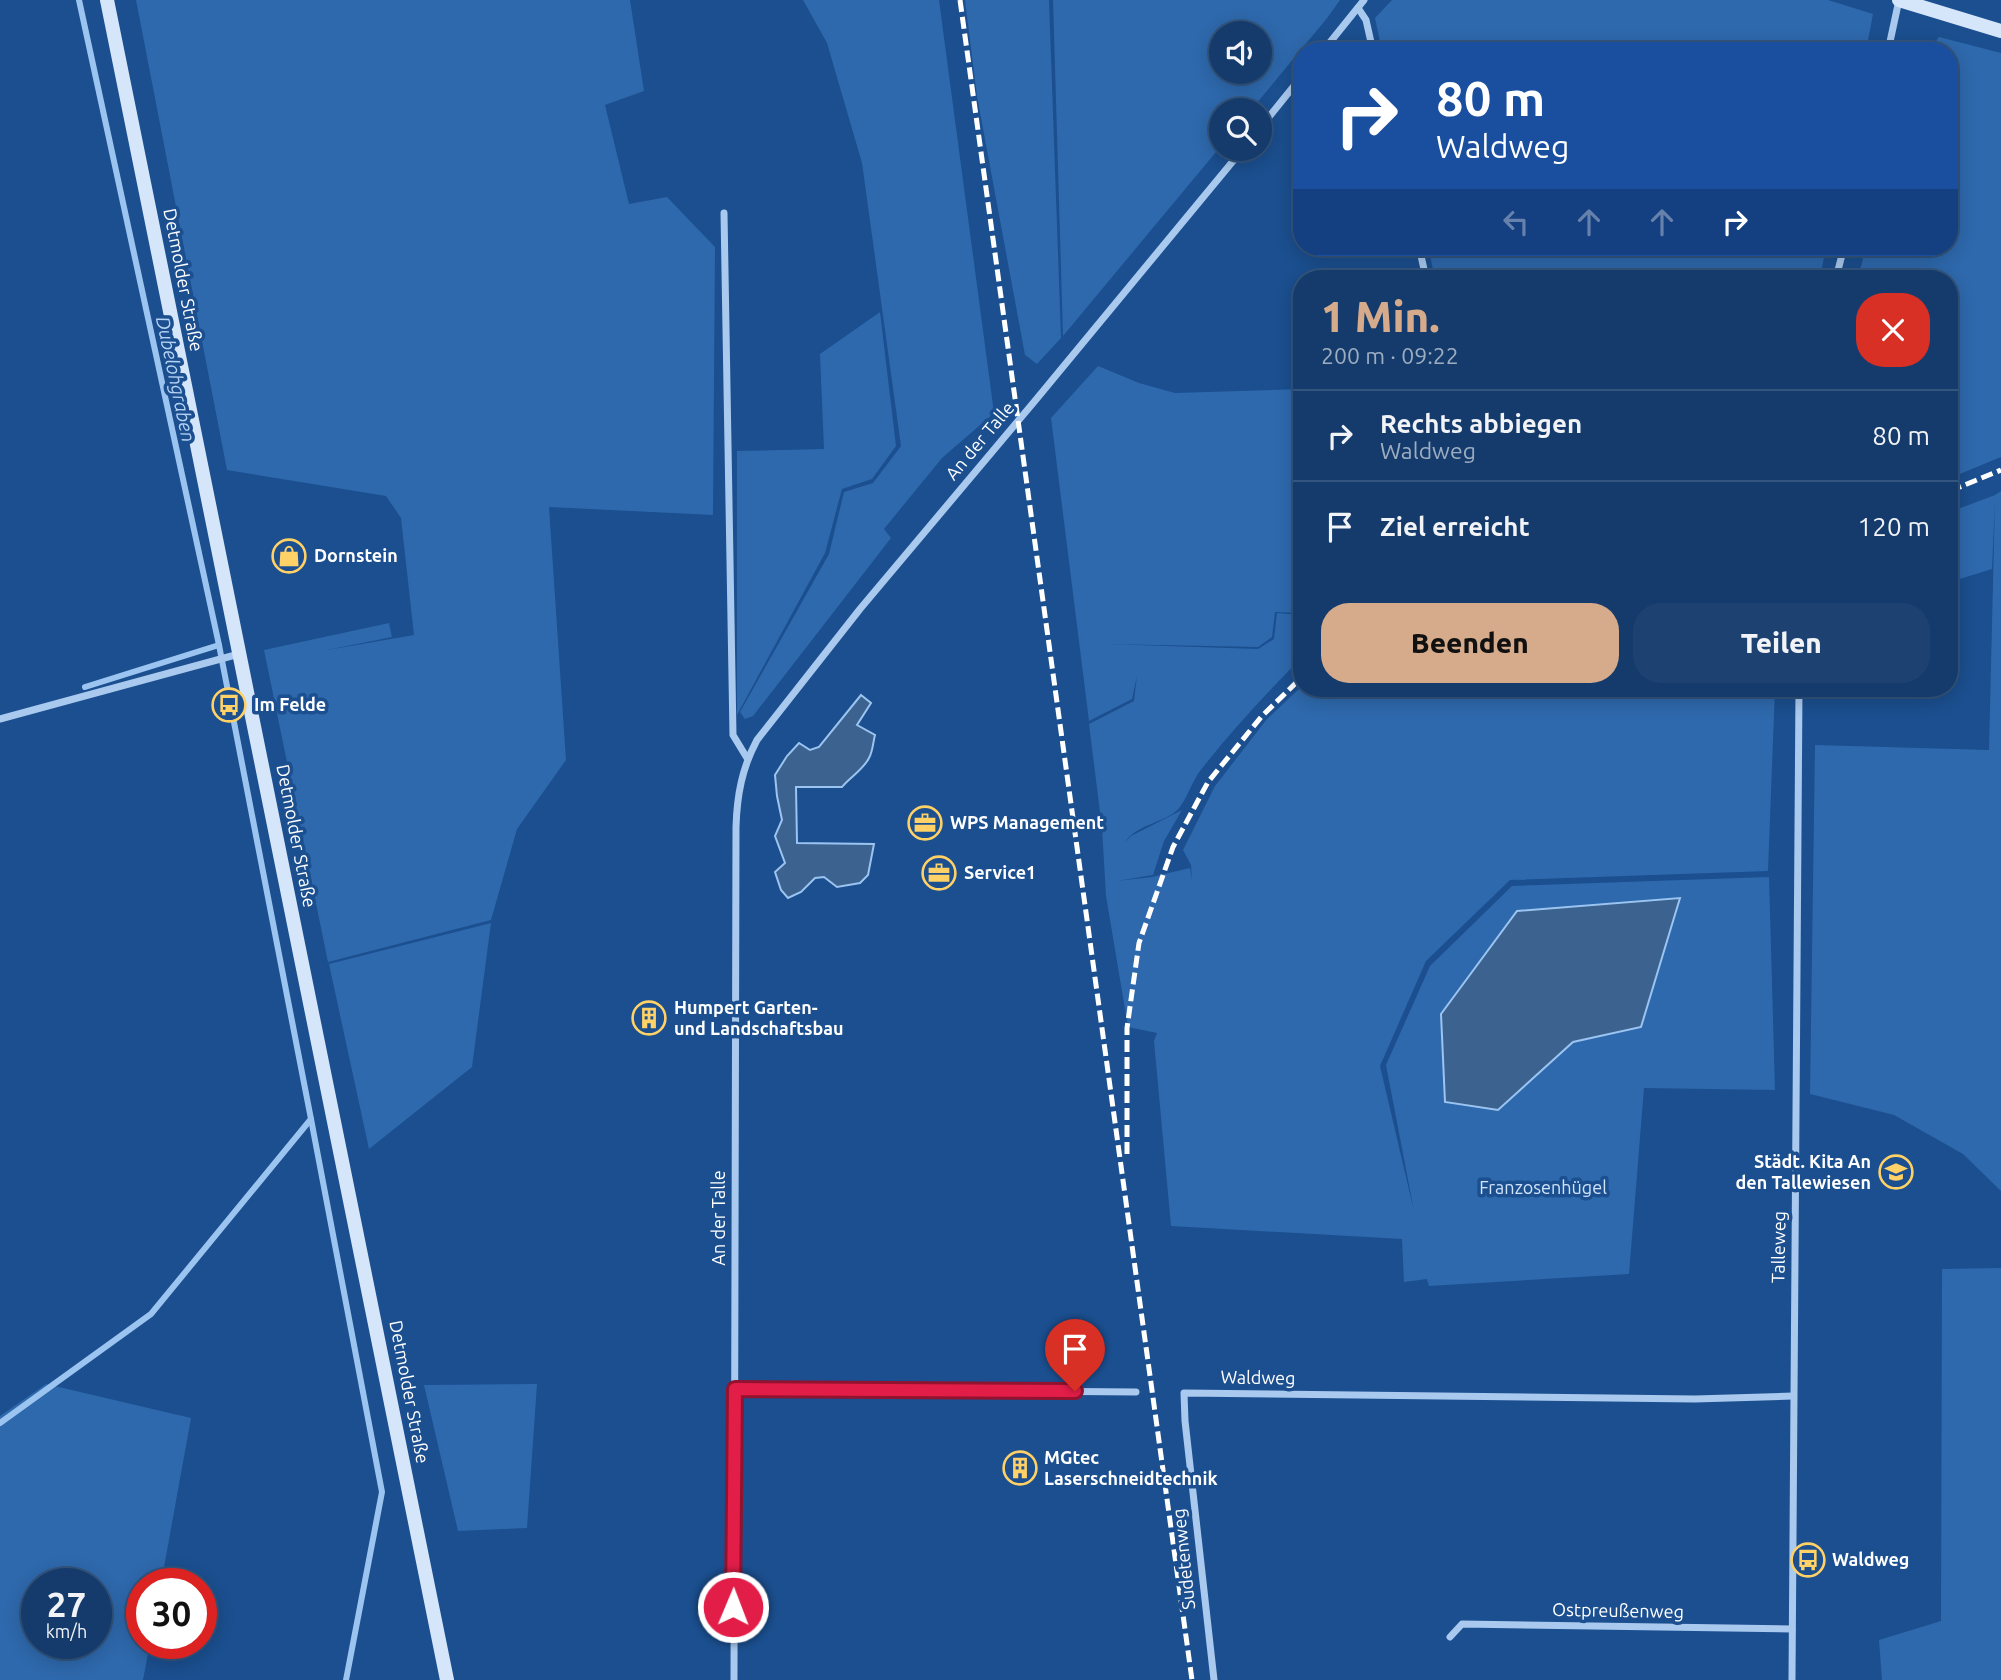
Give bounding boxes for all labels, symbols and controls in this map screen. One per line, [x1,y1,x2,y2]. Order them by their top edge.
map controls [1209,21,1272,161]
button: sound [1209,21,1272,84]
icon: right [1321,70,1412,161]
text: 80 m [1436,70,1545,125]
button: search [1209,98,1272,161]
text: Waldweg [1436,128,1569,164]
icon: left [1497,203,1535,241]
icon: ahead [1570,203,1608,241]
icon: ahead [1643,203,1681,241]
icon: right [1716,203,1754,241]
street label: Detmolder Straße [160,207,208,353]
text: 1 Min. [1321,293,1440,340]
button: close [1856,293,1930,367]
water label: Dubelohgraben [152,314,200,444]
text: 200 m · 09:22 [1321,343,1459,368]
street label: An der Talle [941,397,1018,483]
text: Rechts abbiegen [1380,409,1582,438]
icon: right [1321,417,1359,455]
text: 80 m [1872,421,1930,450]
text: Waldweg [1380,438,1476,463]
icon: arrive [1321,508,1359,546]
text: Ziel erreicht [1380,512,1530,541]
text: 120 m [1858,512,1930,541]
shop icon: Dornstein [270,537,308,575]
place label: Dornstein [314,545,398,565]
button: Beenden [1321,603,1619,683]
button: Teilen [1633,603,1930,683]
bus stop icon: Im Felde [210,686,248,724]
place label: Im Felde [254,694,326,714]
street label: Detmolder Straße [273,763,321,909]
office icon: WPS Management [906,804,944,842]
place label: WPS Management [950,812,1104,832]
office icon: Service1 [920,854,958,892]
place label: Service1 [964,862,1036,882]
place label: Humpert Garten- und Landschaftsbau [674,997,844,1038]
building icon: Humpert Garten- und Landschaftsbau [630,999,668,1037]
place label: Städt. Kita An den Tallewiesen [1736,1151,1871,1192]
school or university icon: Städt. Kita An den Tallewiesen [1877,1153,1915,1191]
street label: An der Talle [708,1170,728,1266]
park label: Franzosenhügel [1479,1177,1607,1197]
street label: Talleweg [1767,1211,1789,1283]
street label: Detmolder Straße [386,1319,434,1465]
pin [1045,1319,1105,1391]
icon: arrive [1056,1330,1094,1368]
street label: Waldweg [1220,1366,1296,1388]
place label: MGtec Laserschneidtechnik [1044,1447,1218,1488]
building icon: MGtec Laserschneidtechnik [1001,1449,1039,1487]
street label: Sudetenweg [1168,1508,1198,1611]
bus stop icon: Waldweg [1789,1541,1827,1579]
place label: Waldweg [1832,1549,1909,1569]
speed limit sign: 30 [126,1568,217,1659]
position arrow [696,1570,770,1644]
text: 27 [47,1584,86,1624]
street label: Ostpreußenweg [1552,1599,1684,1621]
text: km/h [46,1621,87,1641]

